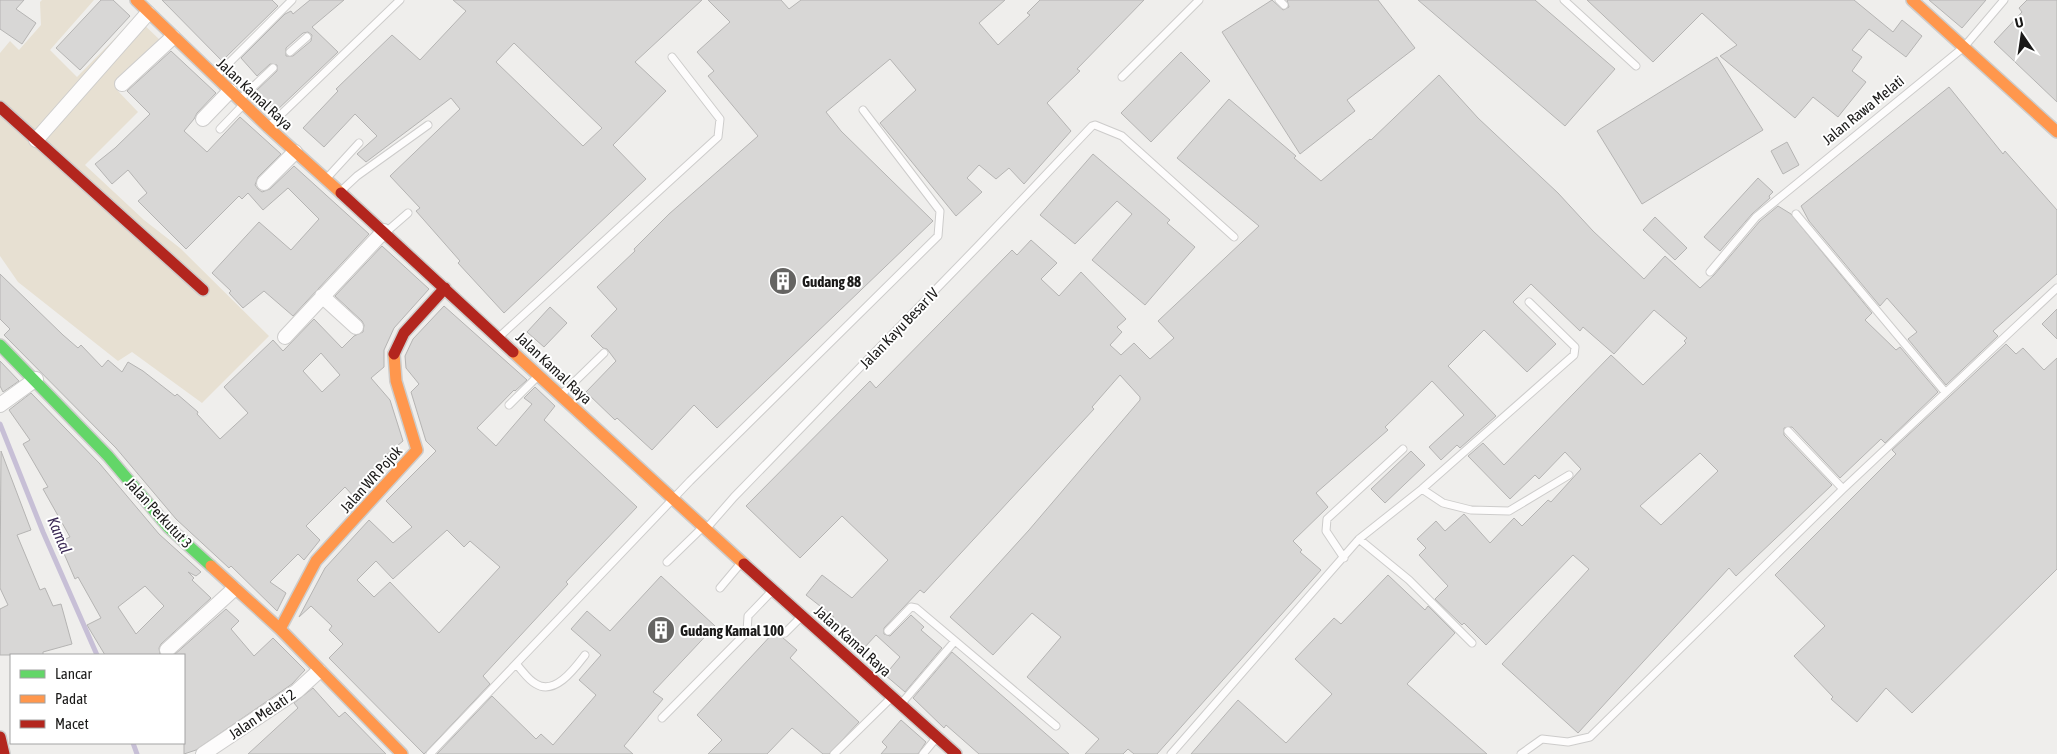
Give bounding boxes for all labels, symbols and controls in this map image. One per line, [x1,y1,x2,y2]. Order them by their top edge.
north arrow [1997,10,2047,60]
text: U [2013,14,2025,31]
street label: Jalan Kamal Raya [214,55,296,133]
street label: Jalan Rawa Melati [1819,72,1907,148]
building icon: Gudang 88 [768,266,798,296]
place label: Gudang 88 [802,273,861,290]
street label: Jalan Kayu Besar IV [856,284,942,372]
street label: Jalan Kamal Raya [513,329,595,407]
street label: Jalan WR Pojok [337,442,406,516]
street label: Jalan Perkutut 3 [122,475,196,551]
water label: Kamal [44,514,76,556]
street label: Jalan Kamal Raya [811,602,895,680]
building icon: Gudang Kamal 100 [646,615,676,645]
place label: Gudang Kamal 100 [680,622,784,639]
legend [10,654,185,744]
text: Lancar [55,665,93,682]
street label: Jalan Melati 2 [225,685,299,743]
text: Padat [55,690,87,707]
text: Macet [55,715,89,732]

